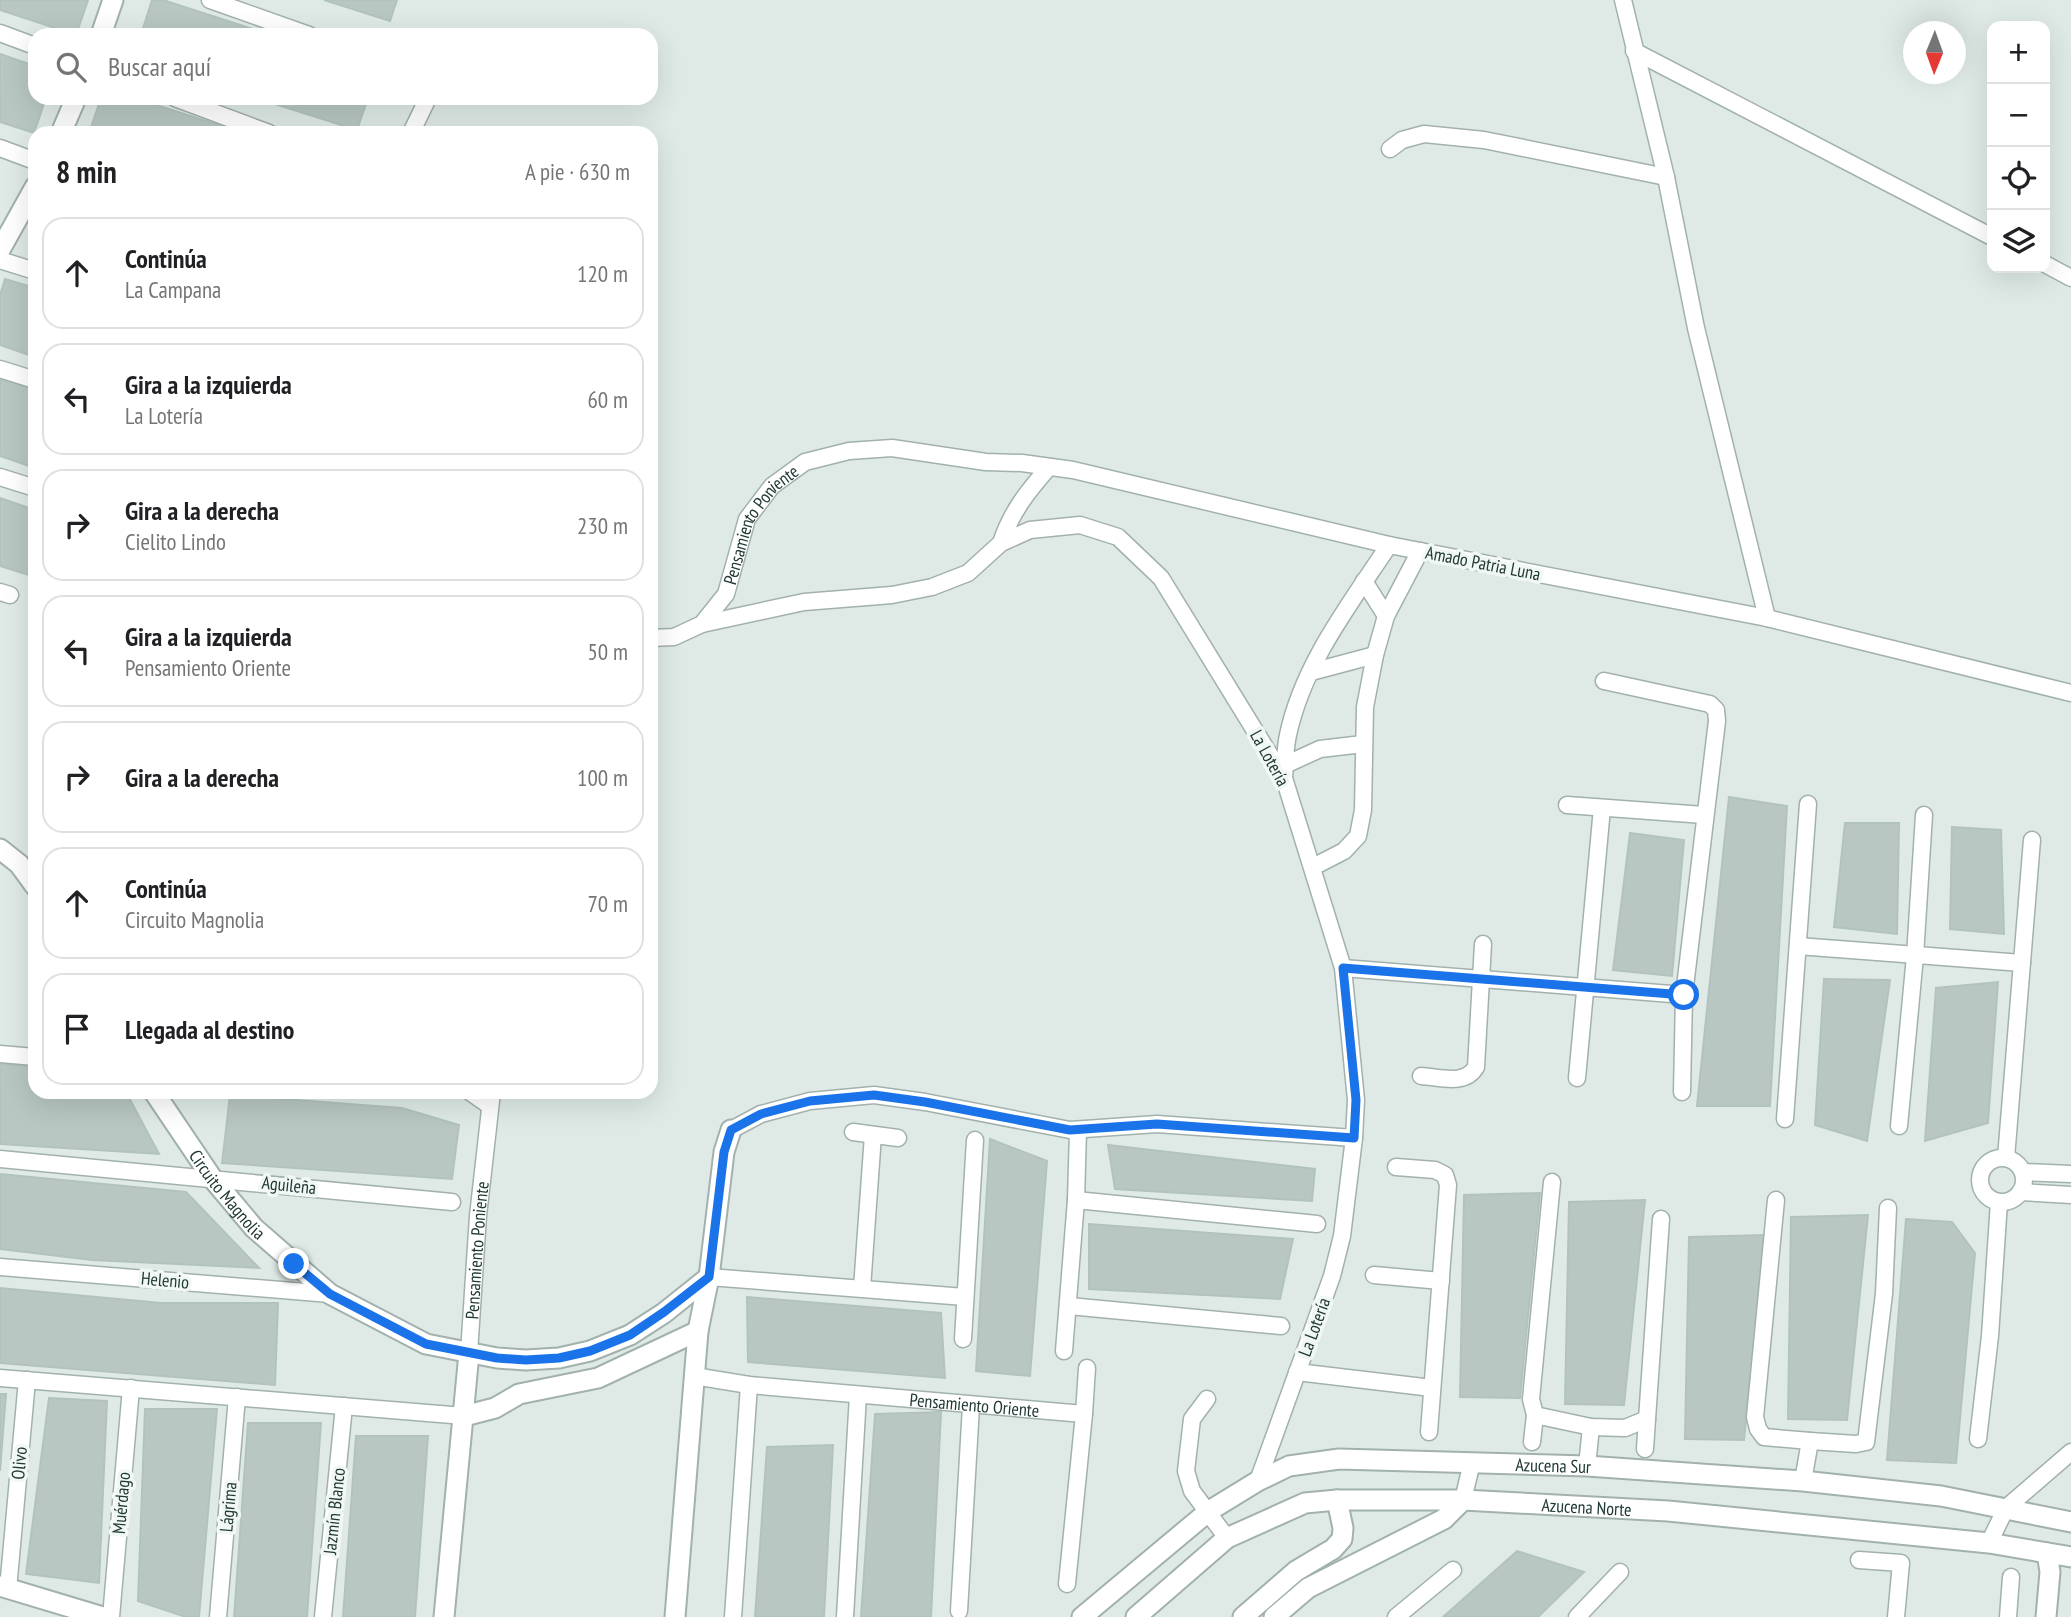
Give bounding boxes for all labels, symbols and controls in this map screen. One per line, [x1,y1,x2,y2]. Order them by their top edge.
north arrow [1903,21,1966,84]
map controls [1987,21,2050,273]
button: + [1987,21,2050,84]
search box [28,28,658,105]
icon: search [52,48,90,86]
text: Buscar aquí [108,50,211,83]
button: − [1987,84,2050,147]
button: locate [1987,147,2050,210]
text: 8 min [56,152,117,191]
text: A pie · 630 m [525,157,630,186]
button: layers [1987,210,2050,273]
text: Continúa [125,242,207,275]
icon: ahead [58,254,96,292]
text: 120 m [577,259,628,288]
text: La Campana [125,275,221,304]
text: Gira a la izquierda [125,368,292,401]
icon: left [58,380,96,418]
text: 60 m [587,385,628,414]
text: La Lotería [125,401,203,430]
street label: Pensamiento Poniente [718,459,803,587]
text: Gira a la derecha [125,494,279,527]
icon: right [58,506,96,544]
text: 230 m [577,511,628,540]
text: Cielito Lindo [125,527,226,556]
street label: Amado Patria Luna [1424,541,1542,585]
text: Gira a la izquierda [125,620,292,653]
icon: left [58,632,96,670]
text: 50 m [587,637,628,666]
text: Pensamiento Oriente [125,653,291,682]
street label: La Lotería [1245,726,1295,790]
icon: right [58,758,96,796]
text: Gira a la derecha [125,761,279,794]
text: 100 m [577,763,628,792]
text: Continúa [125,872,207,905]
icon: ahead [58,884,96,922]
text: 70 m [587,889,628,918]
text: Circuito Magnolia [125,905,264,934]
route start [1668,979,1699,1010]
icon: arrive [58,1010,96,1048]
text: Llegada al destino [125,1013,294,1046]
street label: Circuito Magnolia [184,1145,270,1244]
street label: Aguileña [261,1171,317,1199]
street label: Pensamiento Poniente [460,1180,493,1320]
route end [278,1248,309,1279]
street label: Helenio [140,1266,190,1294]
street label: La Lotería [1293,1294,1335,1360]
street label: Pensamiento Oriente [909,1387,1040,1422]
street label: Olivo [6,1445,32,1480]
street label: Azucena Sur [1515,1452,1592,1478]
street label: Jazmín Blanco [318,1466,350,1556]
street label: Muérdago [107,1471,135,1535]
street label: Lágrima [214,1481,242,1533]
street label: Azucena Norte [1541,1493,1632,1521]

